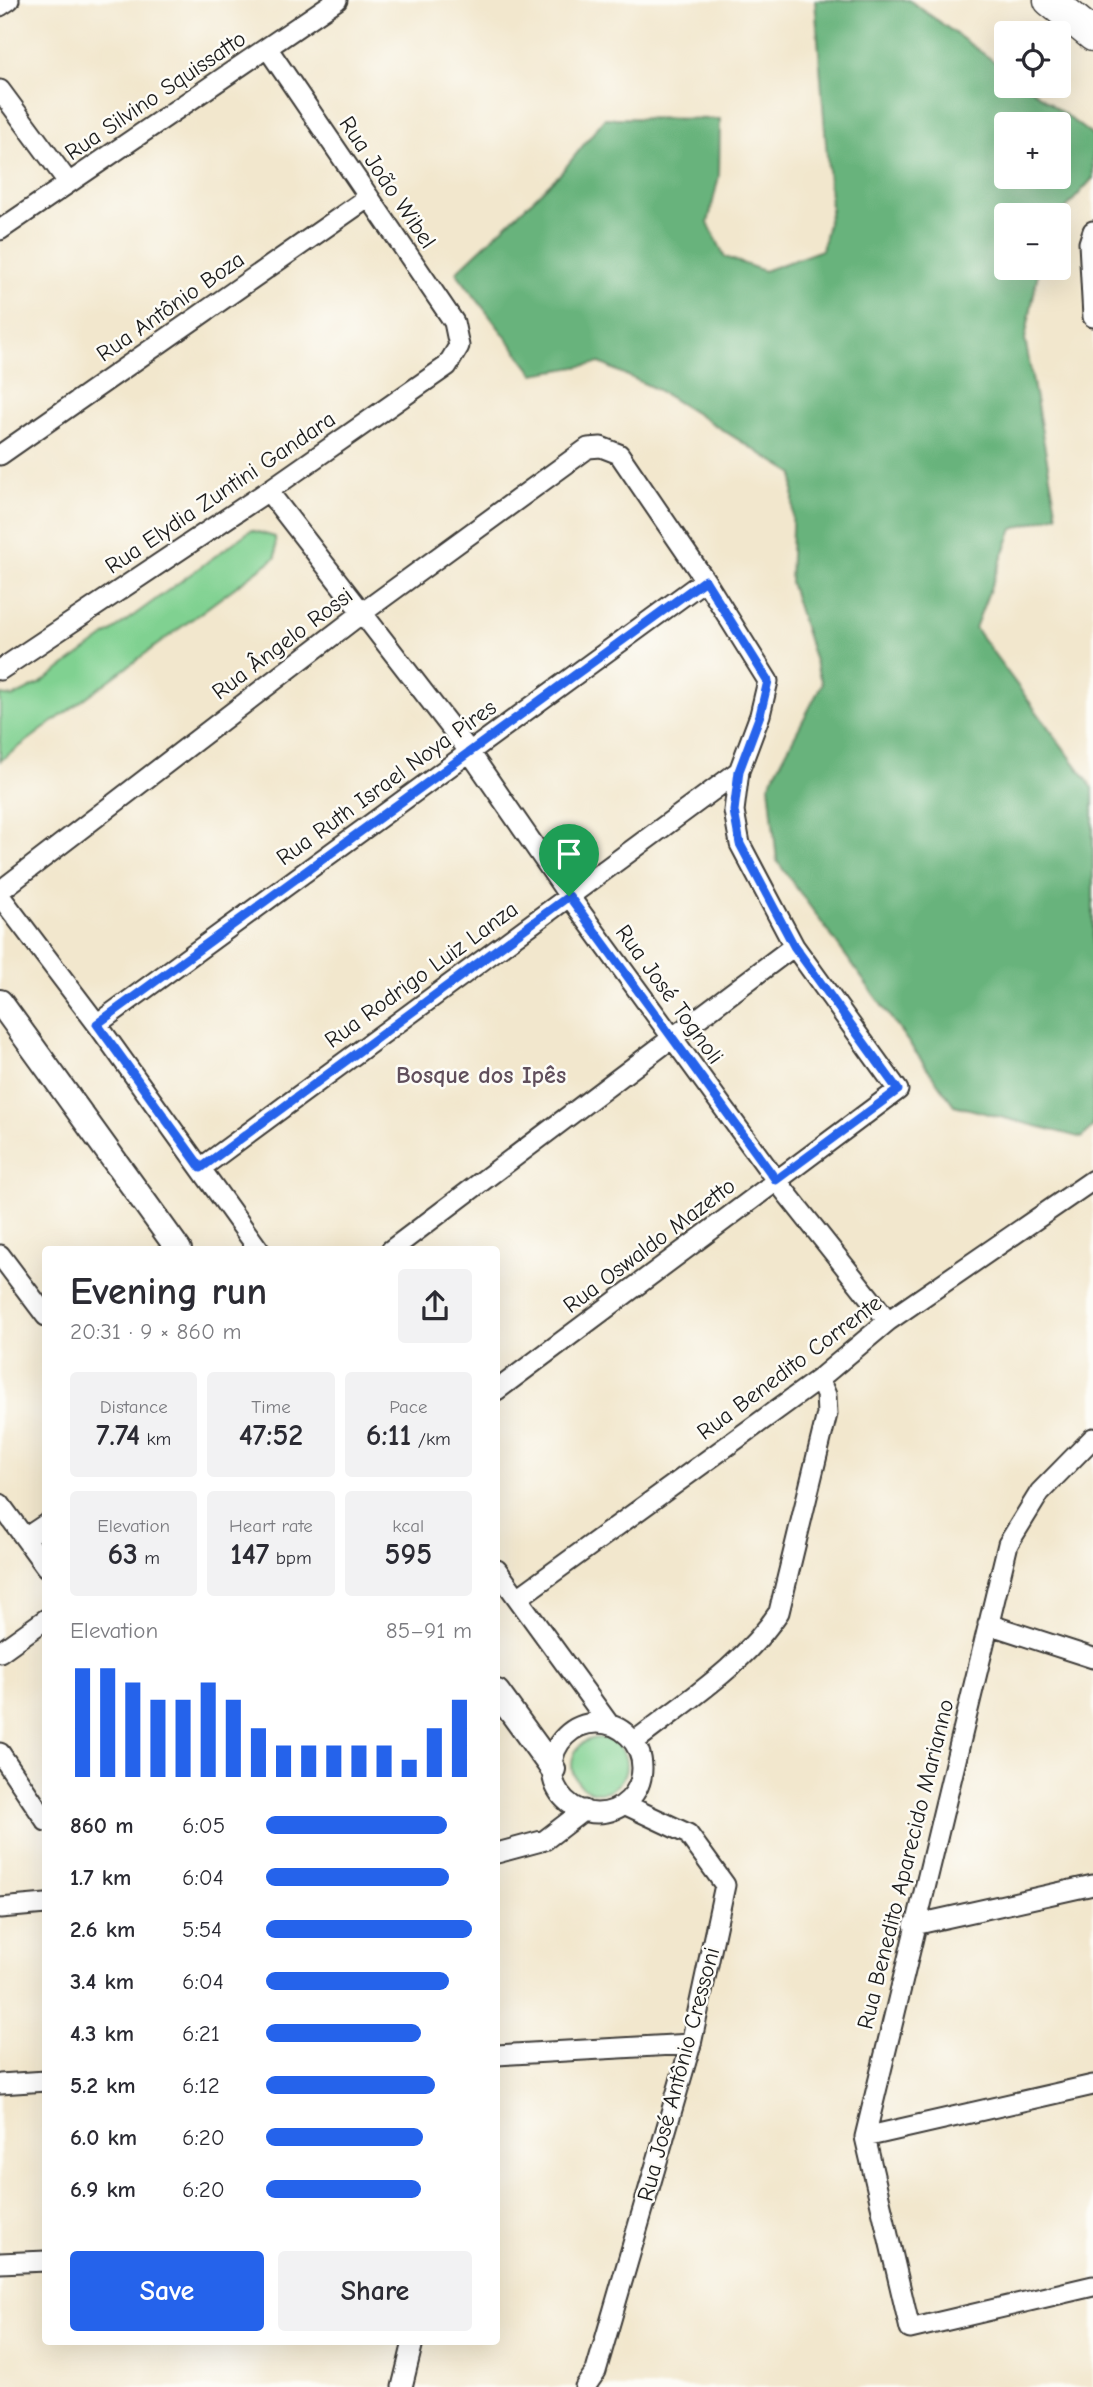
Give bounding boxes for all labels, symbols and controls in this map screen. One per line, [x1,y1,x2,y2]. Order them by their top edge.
map controls [994,21,1071,280]
button: locate [994,21,1071,98]
street label: Rua Silvino Squissatto [60,25,251,166]
street label: Rua João Wibel [333,111,442,253]
button: + [994,112,1071,189]
button: − [994,203,1071,280]
street label: Rua Antônio Boza [91,245,249,367]
street label: Rua Elydia Zuntini Gandara [100,405,340,580]
street label: Rua Ângelo Rossi [206,582,358,705]
street label: Rua Ruth Israel Noya Pires [271,694,501,871]
pin [539,824,599,896]
icon: arrive [550,835,588,873]
street label: Rua Rodrigo Luiz Lanza [319,895,523,1054]
street label: Rua José Tognoli [610,919,729,1069]
district label: Bosque dos Ipês [396,1061,566,1089]
street label: Rua Oswaldo Mazetto [558,1172,741,1319]
button: share [398,1269,472,1343]
text: Evening run [70,1270,267,1314]
street label: Rua Benedito Corrente [692,1289,887,1446]
text: 20:31 · 9 × 860 m [70,1318,242,1345]
text: Distance [100,1396,168,1418]
text: Time [251,1396,291,1418]
text: Pace [389,1396,427,1418]
text: 7.74 [96,1418,140,1453]
text: 47:52 [239,1418,303,1453]
text: 6:11 [366,1418,411,1453]
text: km [140,1428,171,1450]
text: /km [411,1428,451,1450]
text: Elevation [97,1515,170,1537]
text: Heart rate [229,1515,313,1537]
text: kcal [392,1515,424,1537]
text: 63 [107,1537,138,1572]
text: 147 [230,1537,269,1572]
text: 595 [385,1537,432,1572]
text: m [138,1547,160,1569]
text: bpm [269,1547,312,1569]
text: Elevation [70,1617,158,1644]
text: 85–91 m [386,1617,472,1644]
street label: Rua Benedito Aparecido Marianno [851,1696,960,2032]
text: 860 m [70,1812,133,1839]
text: 6:05 [182,1812,225,1839]
text: 1.7 km [70,1864,131,1891]
text: 6:04 [182,1864,224,1891]
text: 2.6 km [70,1916,135,1943]
text: 5:54 [182,1916,222,1943]
street label: Rua José Antônio Cressoni [632,1944,725,2204]
text: 3.4 km [70,1968,134,1995]
text: 6:04 [182,1968,224,1995]
text: 4.3 km [70,2020,134,2047]
text: 6:21 [182,2020,220,2047]
text: 5.2 km [70,2072,136,2099]
text: 6:12 [182,2072,220,2099]
text: 6.0 km [70,2124,137,2151]
text: 6:20 [182,2124,225,2151]
text: 6.9 km [70,2176,136,2203]
text: 6:20 [182,2176,225,2203]
button: Save [70,2251,264,2331]
button: Share [278,2251,472,2331]

